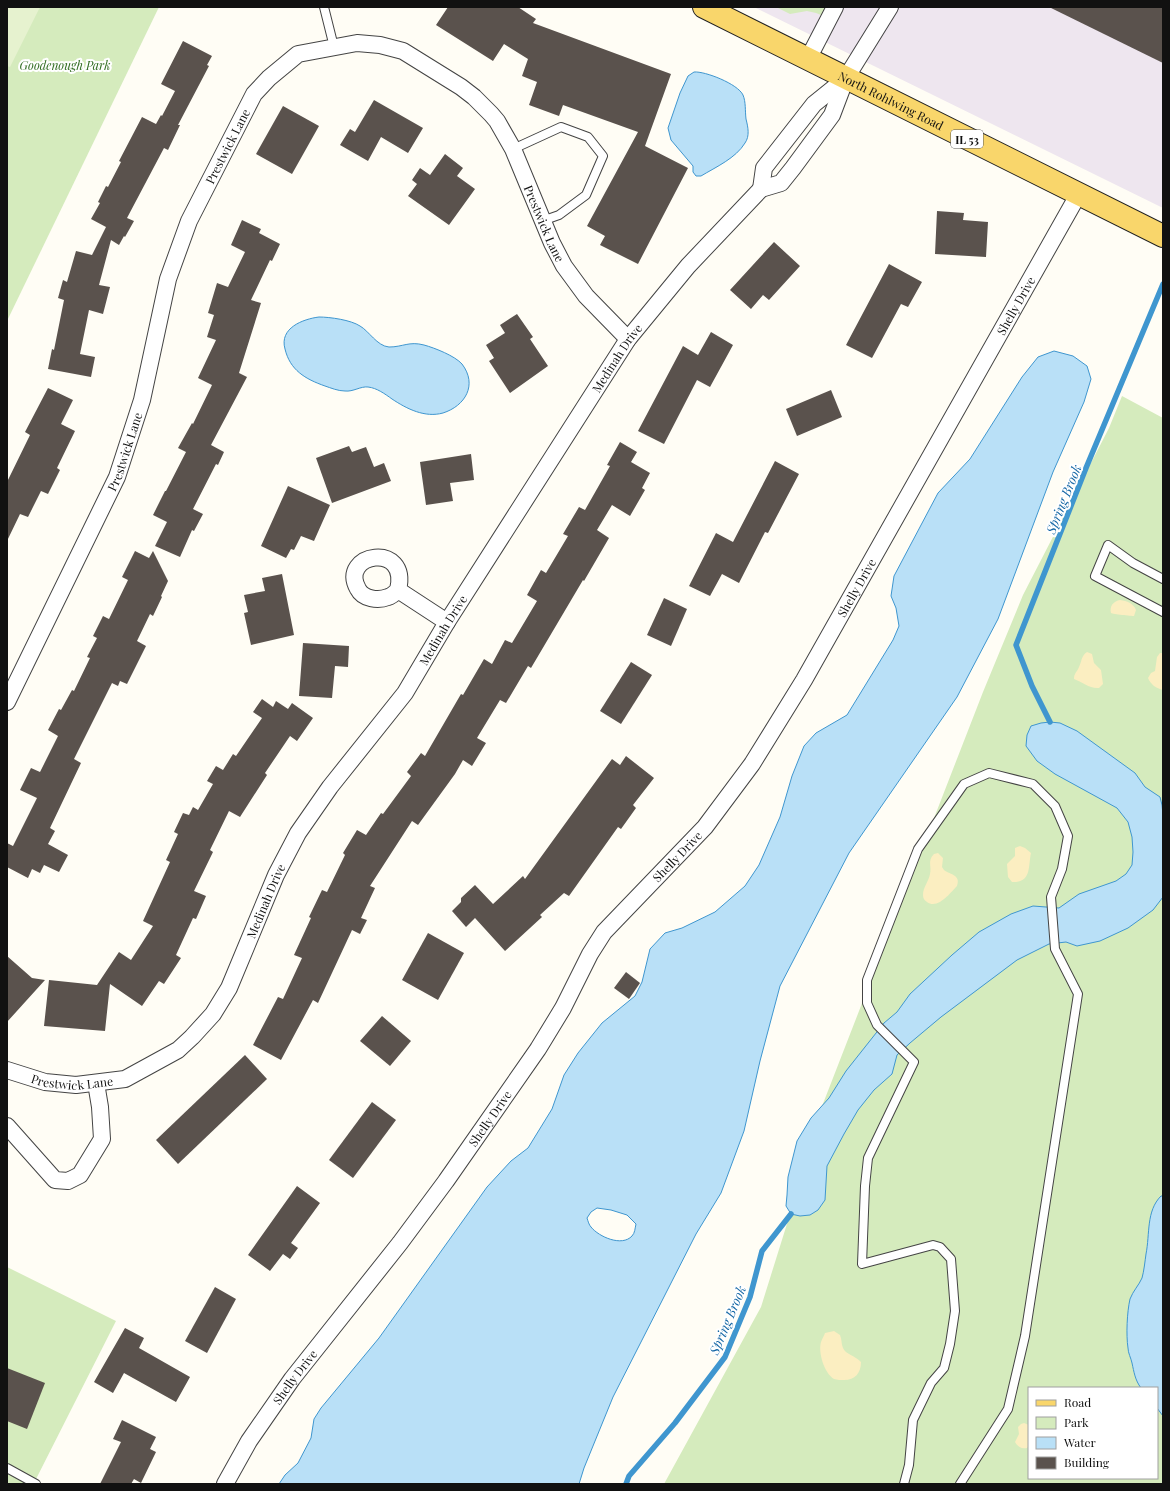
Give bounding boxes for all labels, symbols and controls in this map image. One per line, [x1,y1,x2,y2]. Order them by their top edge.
park label: Goodenough Park [20,57,110,73]
street label: North Rohlwing Road [836,67,946,133]
street label: Prestwick Lane [201,106,253,186]
road number: IL 53 [951,130,983,148]
street label: Prestwick Lane [521,183,568,265]
street label: Shelly Drive [993,274,1038,338]
street label: Medinah Drive [588,320,645,395]
street label: Prestwick Lane [103,410,146,494]
water label: Spring Brook [1041,462,1085,537]
street label: Shelly Drive [833,556,879,620]
street label: Medinah Drive [415,592,470,668]
street label: Shelly Drive [649,827,705,885]
street label: Medinah Drive [243,861,289,941]
street label: Prestwick Lane [29,1070,114,1093]
street label: Shelly Drive [465,1087,515,1149]
water label: Spring Brook [704,1283,749,1358]
street label: Shelly Drive [269,1346,320,1407]
legend [1028,1387,1158,1479]
text: Road [1064,1394,1091,1410]
text: Park [1064,1414,1089,1430]
text: Water [1063,1434,1097,1450]
text: Building [1064,1454,1110,1470]

